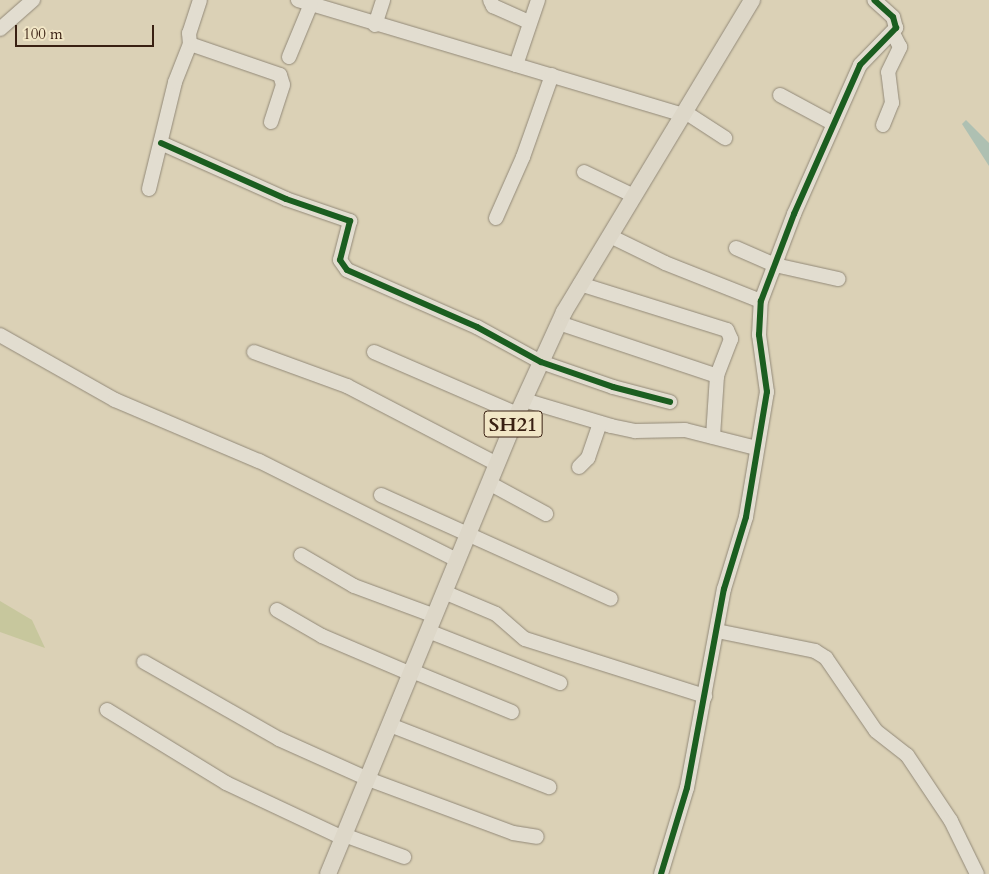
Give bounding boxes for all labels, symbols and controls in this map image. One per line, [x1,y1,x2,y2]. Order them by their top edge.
scale bar [18,15,156,47]
text: 100 m [23,24,63,44]
road number: SH21 [483,406,543,442]

